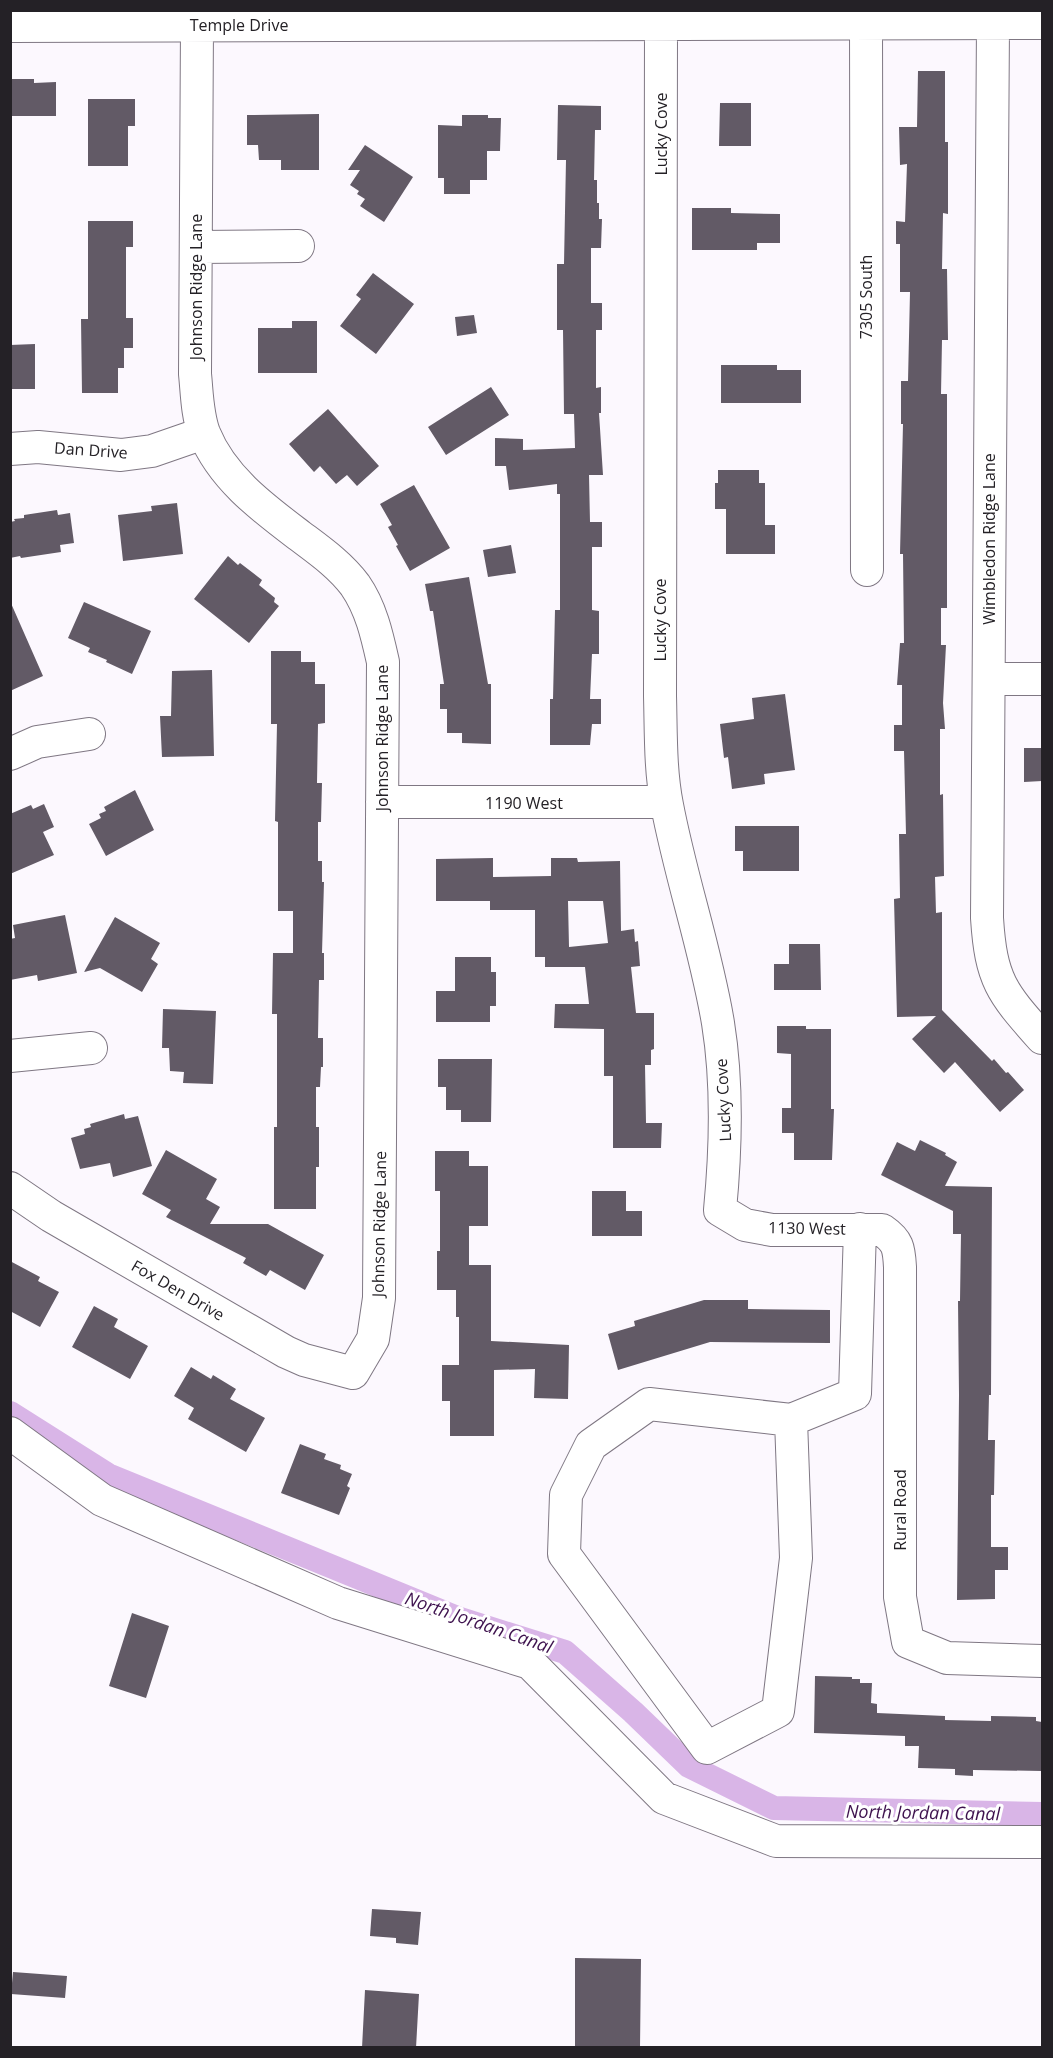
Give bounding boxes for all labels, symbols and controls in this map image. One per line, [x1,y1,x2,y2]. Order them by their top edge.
street label: Temple Drive [190,14,288,36]
street label: Lucky Cove [650,92,672,176]
street label: Johnson Ridge Lane [185,214,207,362]
street label: 7305 South [855,255,877,339]
street label: Dan Drive [54,436,129,464]
street label: Wimbledon Ridge Lane [978,453,1000,625]
street label: Lucky Cove [649,578,671,662]
street label: Johnson Ridge Lane [371,665,393,813]
street label: 1190 West [485,792,563,814]
street label: Lucky Cove [710,1058,736,1142]
street label: Johnson Ridge Lane [367,1151,391,1299]
street label: 1130 West [768,1216,846,1240]
street label: Fox Den Drive [127,1254,229,1326]
street label: Rural Road [889,1469,911,1551]
water label: North Jordan Canal [402,1586,556,1659]
water label: North Jordan Canal [846,1799,1001,1825]

